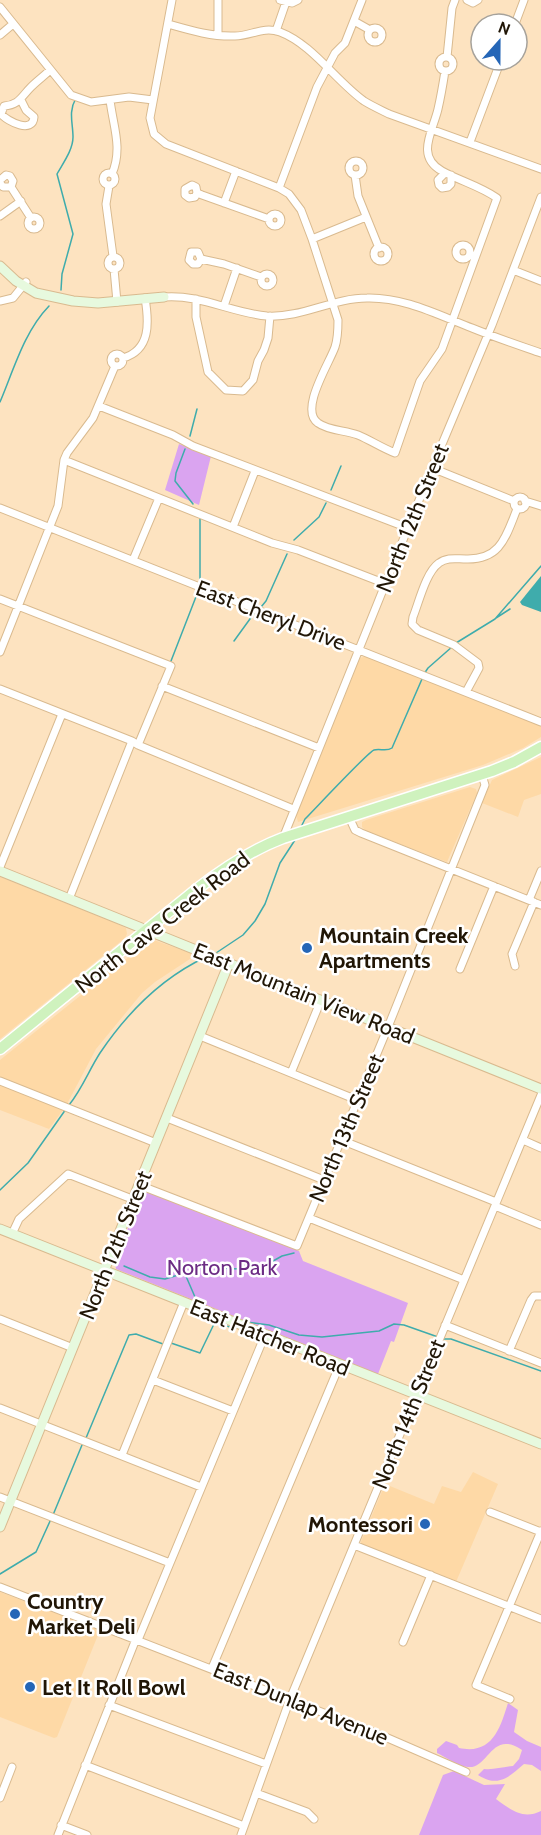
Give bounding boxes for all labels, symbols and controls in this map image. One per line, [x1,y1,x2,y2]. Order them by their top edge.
north arrow [469,12,529,72]
text: N [496,18,513,39]
street label: North 12th Street [370,439,455,597]
street label: East Cheryl Drive [192,574,350,656]
street label: North Cave Creek Road [70,846,255,999]
place label: Mountain Creek Apartments [319,922,469,974]
street label: East Mountain View Road [189,937,418,1050]
marker: Mountain Creek Apartments [300,941,314,955]
street label: North 13th Street [303,1049,390,1206]
street label: North 12th Street [73,1166,158,1324]
park label: Norton Park [167,1254,277,1281]
street label: East Hatcher Road [186,1293,354,1382]
street label: North 14th Street [366,1335,451,1493]
place label: Montessori [308,1511,413,1538]
marker: Montessori [418,1517,432,1531]
place label: Country Market Deli [27,1588,136,1640]
marker: Country Market Deli [8,1607,22,1621]
street label: East Dunlap Avenue [209,1656,392,1751]
place label: Let It Roll Bowl [42,1674,186,1701]
marker: Let It Roll Bowl [23,1680,37,1694]

